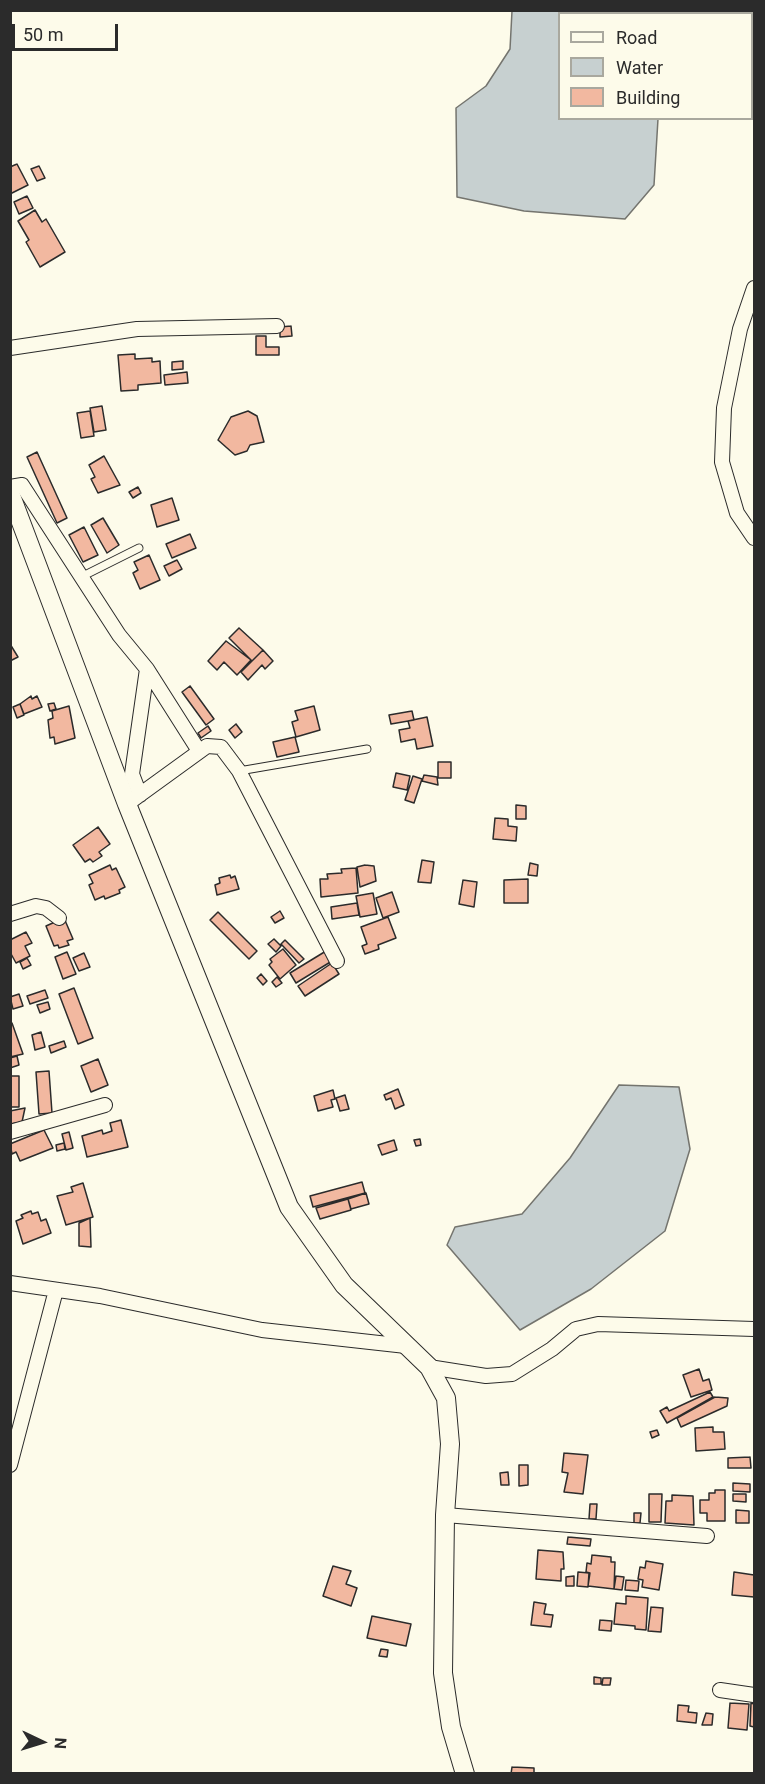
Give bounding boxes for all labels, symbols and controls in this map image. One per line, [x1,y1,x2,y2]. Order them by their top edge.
scale bar [15,12,122,50]
legend [558,12,753,120]
text: 50 m [23,24,63,45]
text: Road [616,27,657,48]
text: Water [616,57,663,78]
text: Building [616,87,680,108]
north arrow [12,1712,72,1772]
text: N [51,1737,70,1750]

